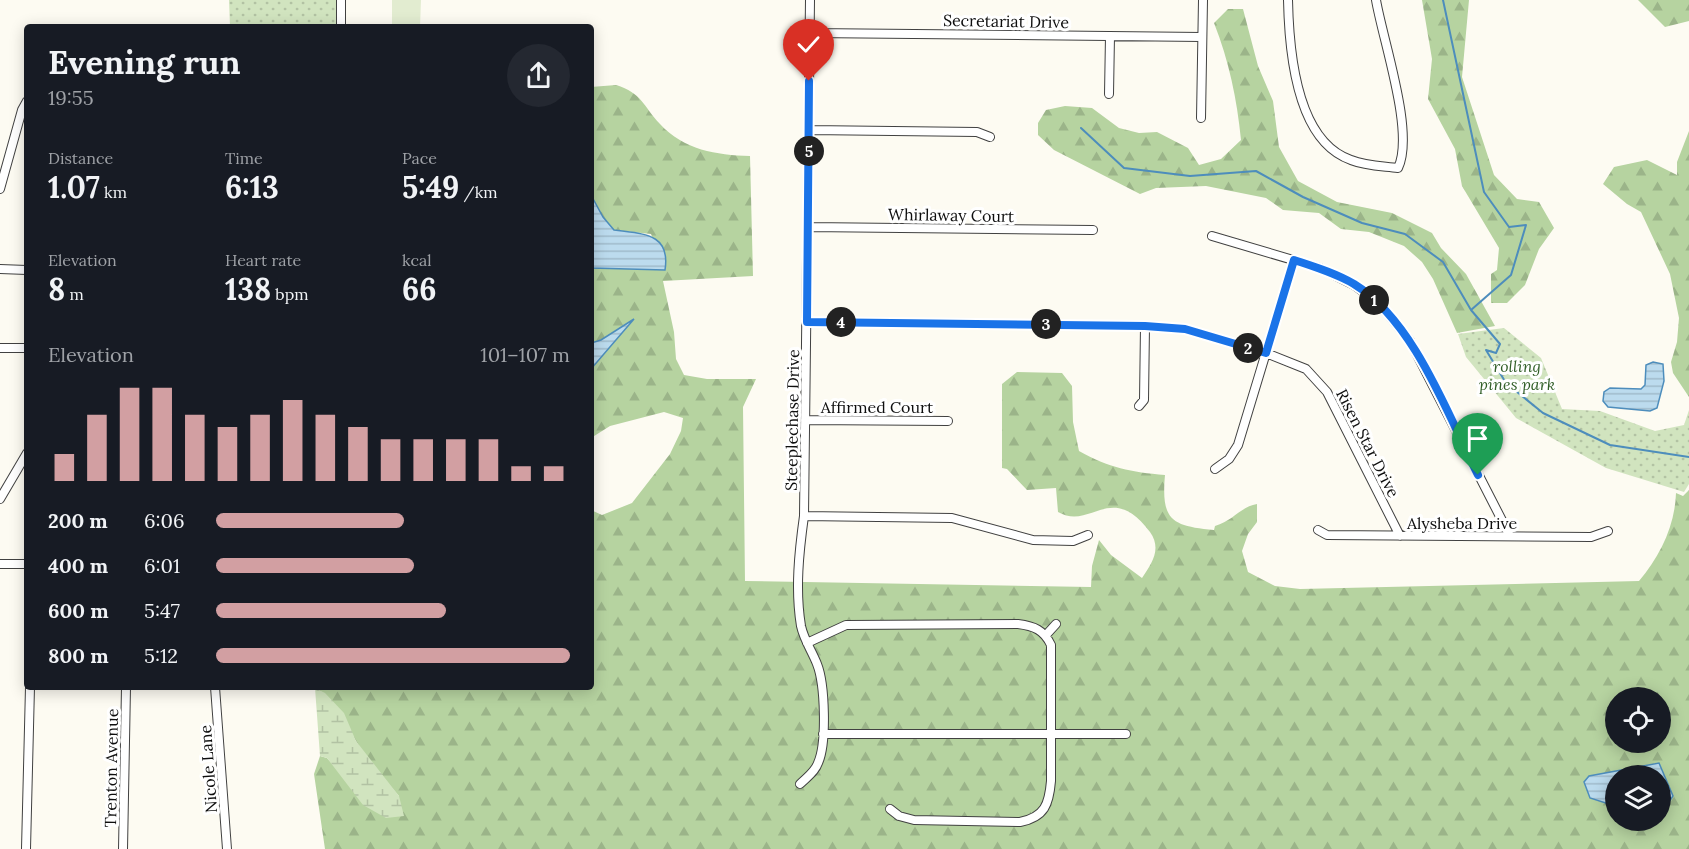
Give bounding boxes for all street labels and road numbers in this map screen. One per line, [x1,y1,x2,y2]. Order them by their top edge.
street label: Secretariat Drive [943,10,1069,32]
street label: Whirlaway Court [888,204,1015,226]
street label: Steeplechase Drive [781,349,803,491]
street label: Risen Star Drive [1332,385,1404,501]
street label: Affirmed Court [820,397,934,417]
street label: Alysheba Drive [1406,513,1517,533]
street label: Trenton Avenue [100,708,122,828]
street label: Nicole Lane [195,724,221,814]

